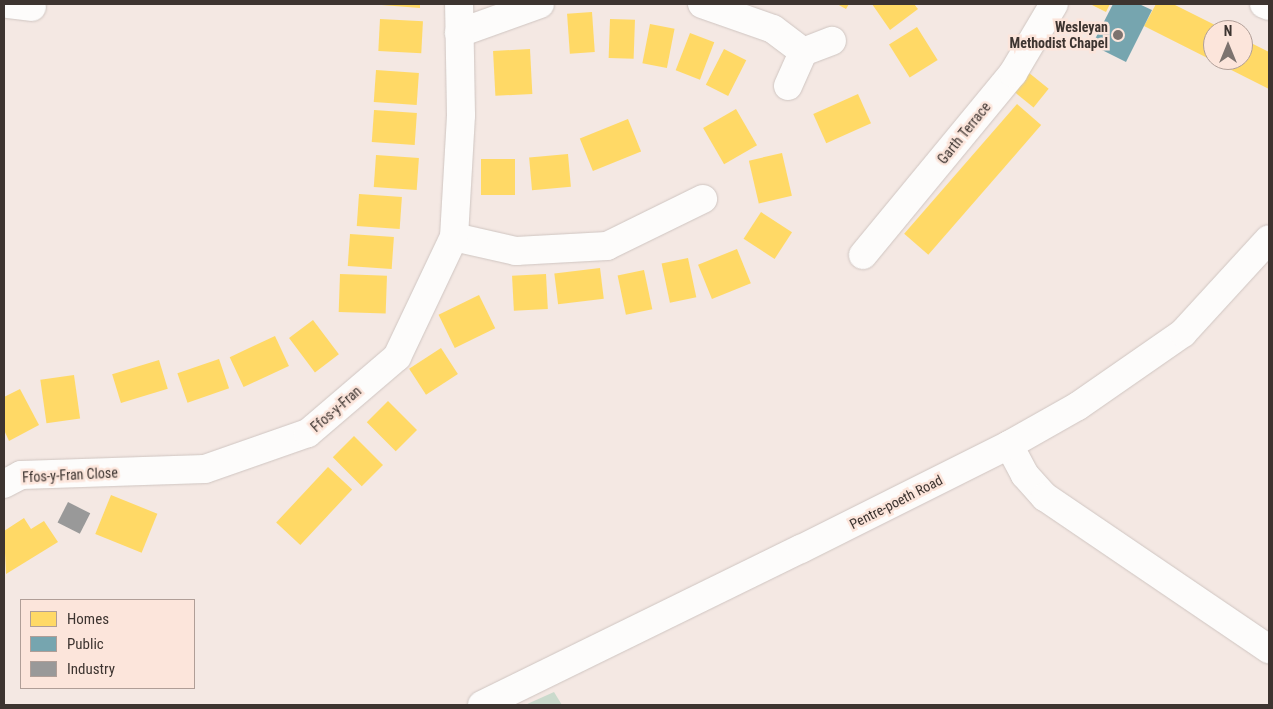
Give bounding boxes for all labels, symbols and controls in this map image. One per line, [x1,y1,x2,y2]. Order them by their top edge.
place label: Wesleyan Methodist Chapel [1010,19,1108,52]
north arrow [1203,20,1253,70]
text: N [1224,23,1232,39]
marker: Wesleyan Methodist Chapel [1112,29,1124,41]
street label: Garth Terrace [934,99,994,167]
street label: Ffos-y-Fran [307,383,365,435]
street label: Ffos-y-Fran Close [22,464,118,486]
street label: Pentre-poeth Road [847,471,945,533]
legend [20,599,195,689]
text: Homes [67,610,109,628]
text: Public [67,635,104,653]
text: Industry [67,660,115,678]

